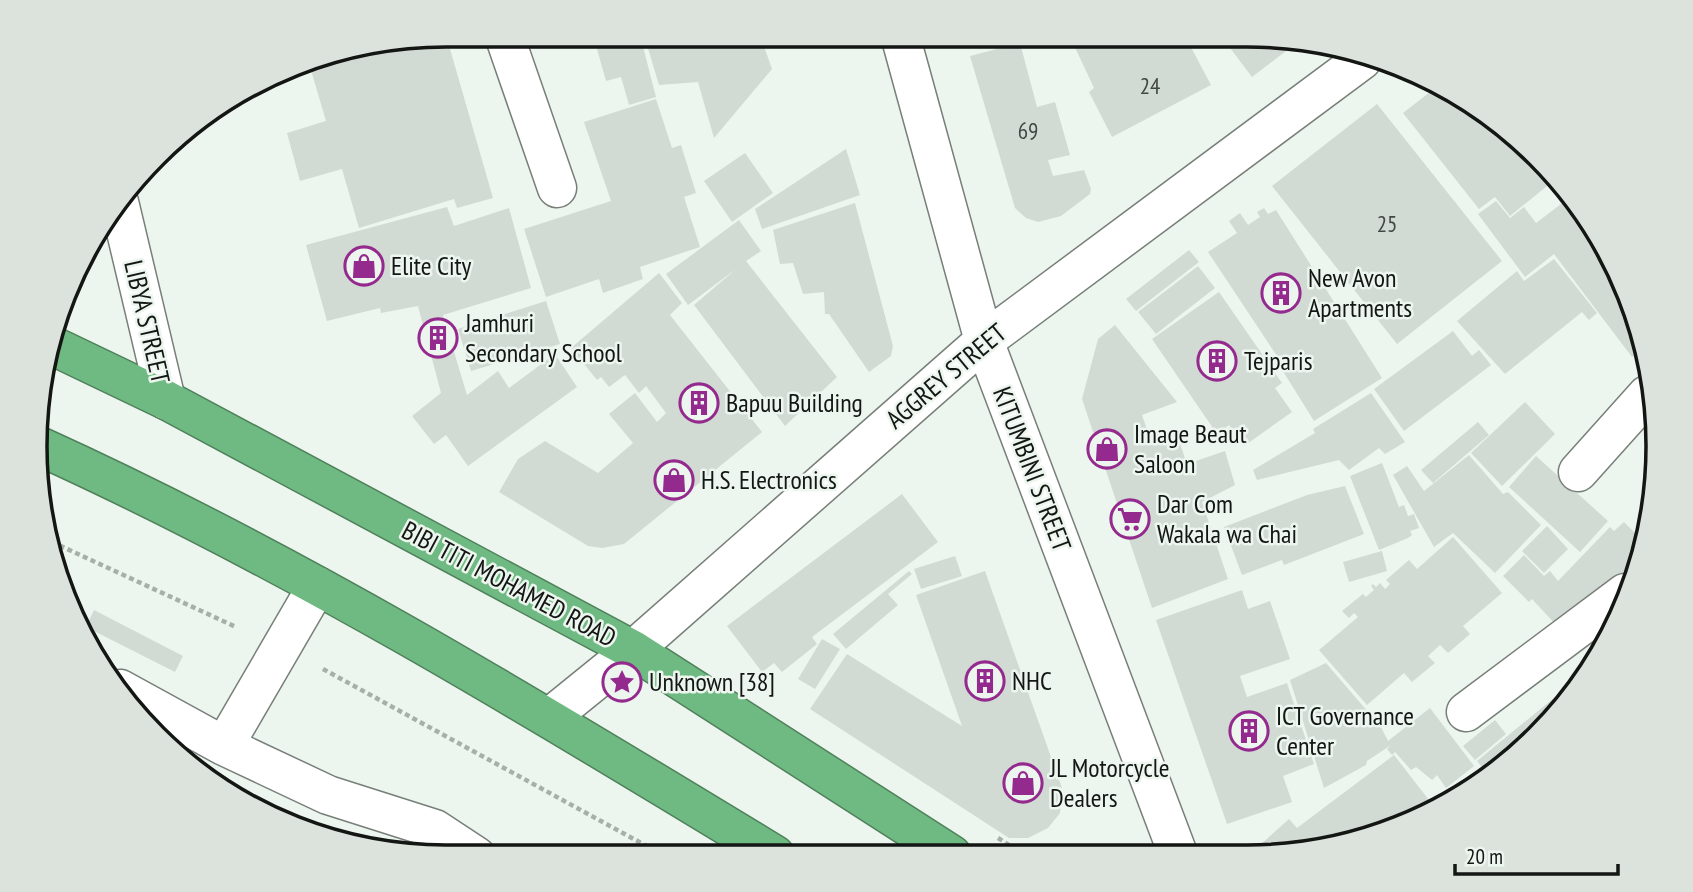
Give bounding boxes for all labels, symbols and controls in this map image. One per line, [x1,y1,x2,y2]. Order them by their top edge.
house number: 24 [1140,71,1160,100]
house number: 69 [1018,116,1038,145]
house number: 25 [1377,209,1397,238]
shop icon: Elite City [343,245,385,287]
place label: Elite City [391,249,472,282]
street label: LIBYA STREET [117,257,178,387]
place label: New Avon Apartments [1308,261,1412,324]
building icon: New Avon Apartments [1260,272,1302,314]
place label: Jamhuri Secondary School [464,306,622,369]
street label: AGGREY STREET [879,316,1013,435]
building icon: Jamhuri Secondary School [417,317,459,359]
building icon: Tejparis [1196,340,1238,382]
place label: Tejparis [1244,344,1313,377]
building icon: Bapuu Building [678,382,720,424]
street label: KITUMBINI STREET [986,382,1079,556]
place label: Bapuu Building [726,386,863,419]
place label: Image Beaut Saloon [1134,417,1247,480]
shop icon: Image Beaut Saloon [1086,428,1128,470]
shop icon: H.S. Electronics [653,459,695,501]
place label: H.S. Electronics [701,463,837,496]
place label: Dar Com Wakala wa Chai [1157,487,1297,550]
supermarket icon: Dar Com Wakala wa Chai [1109,498,1151,540]
street label: BIBI TITI MOHAMED ROAD [397,513,622,654]
building icon: NHC [964,660,1006,702]
place icon: Unknown [38] [601,661,643,703]
place label: NHC [1012,664,1052,697]
place label: Unknown [38] [649,665,775,698]
place label: ICT Governance Center [1276,699,1414,762]
building icon: ICT Governance Center [1228,710,1270,752]
place label: JL Motorcycle Dealers [1049,751,1170,814]
shop icon: JL Motorcycle Dealers [1002,762,1044,804]
scale bar [1455,832,1618,876]
text: 20 m [1466,843,1503,870]

